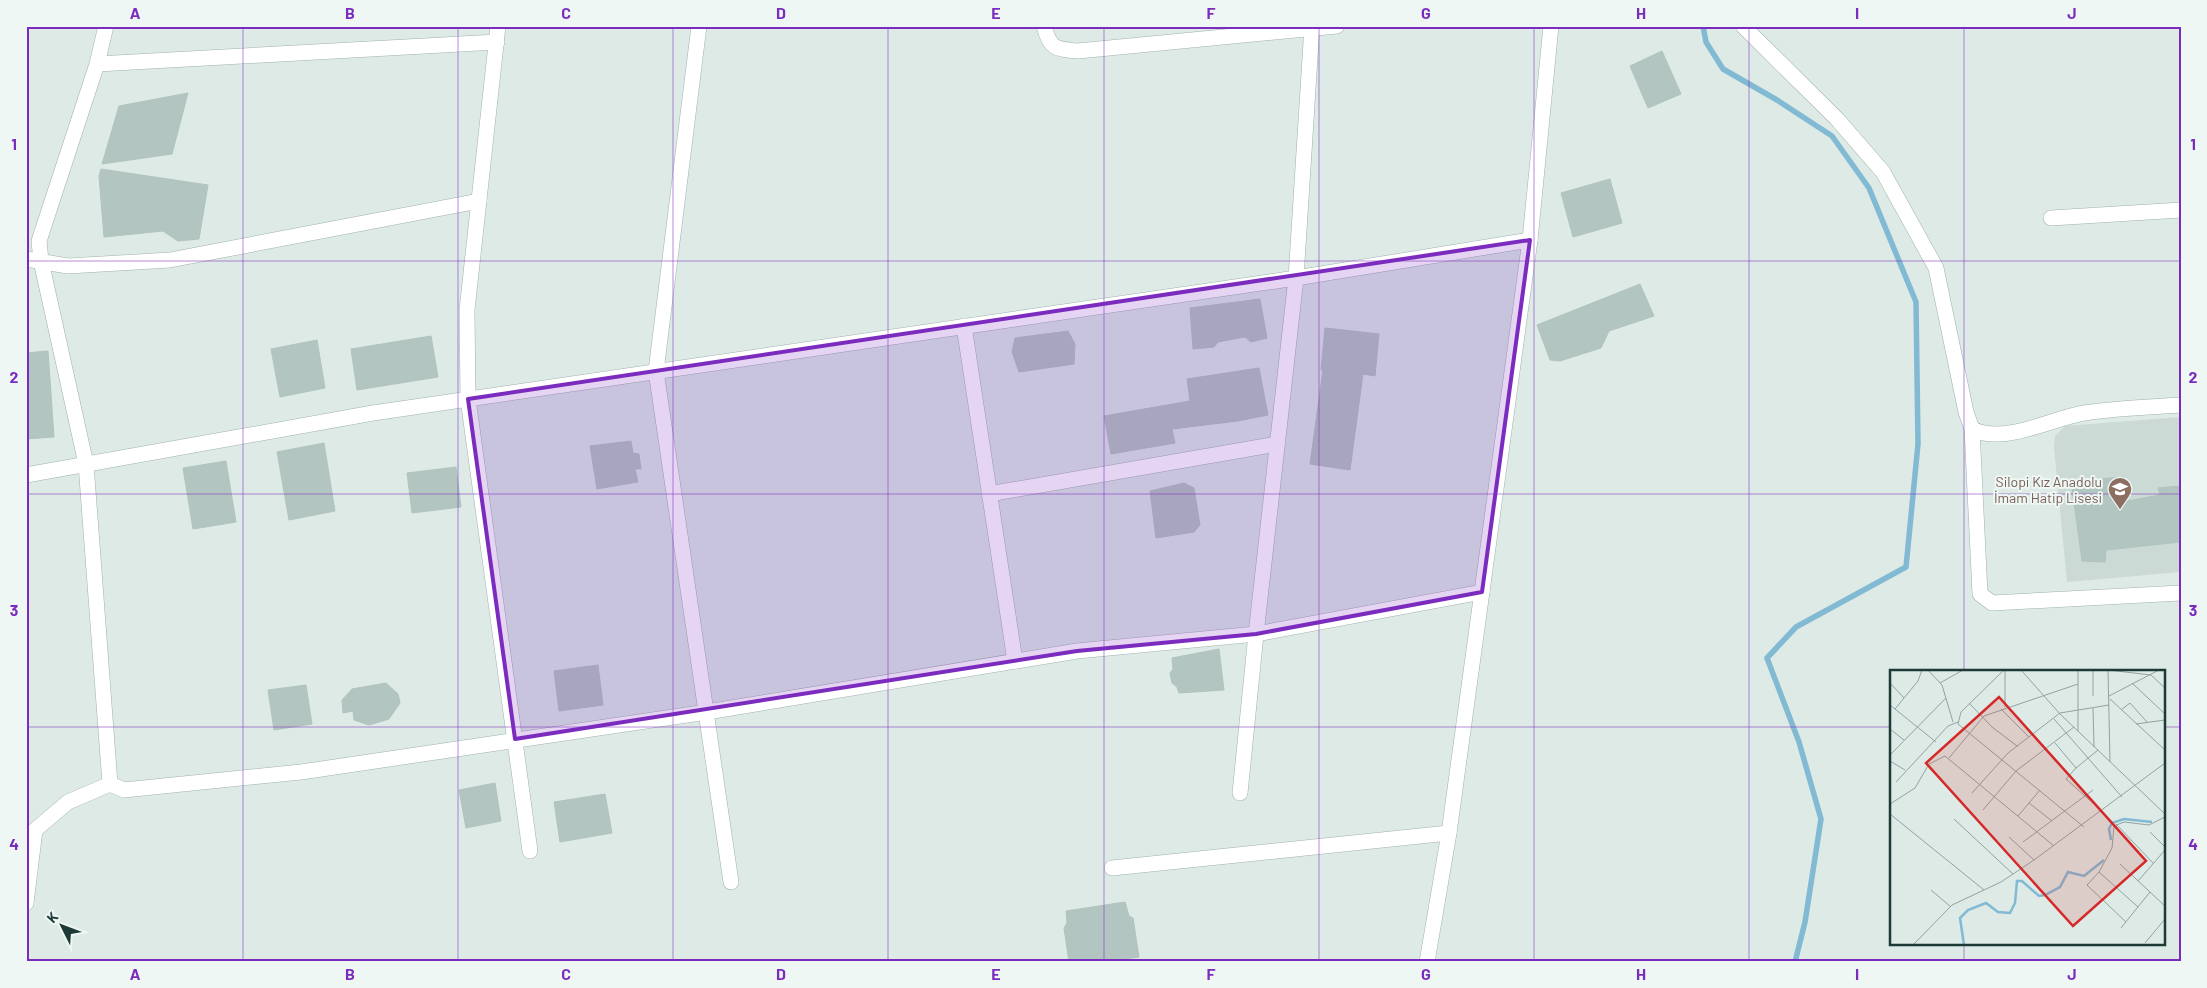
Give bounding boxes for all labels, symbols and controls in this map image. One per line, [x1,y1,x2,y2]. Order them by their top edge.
text: A [130,3,141,22]
text: B [345,3,355,22]
text: C [561,3,571,22]
text: D [776,3,786,22]
text: E [991,3,1001,22]
text: F [1207,3,1216,22]
text: G [1421,3,1431,22]
text: H [1636,3,1646,22]
text: I [1855,3,1859,22]
text: J [2067,3,2077,22]
text: 1 [11,134,17,153]
text: 1 [2190,134,2196,153]
text: 2 [10,367,19,386]
text: 2 [2189,367,2198,386]
place label: Silopi Kız Anadolu İmam Hatip Lisesi [1994,473,2102,506]
school or university icon: Silopi Kız Anadolu İmam Hatip Lisesi [2107,476,2133,510]
text: 3 [10,600,18,619]
text: 3 [2189,600,2197,619]
inset map [1890,670,2164,946]
text: 4 [9,834,19,853]
text: 4 [2188,834,2198,853]
north arrow [38,900,88,950]
text: K [43,908,61,926]
text: A [130,964,141,983]
text: B [345,964,355,983]
text: C [561,964,571,983]
text: D [776,964,786,983]
text: E [991,964,1001,983]
text: F [1207,964,1216,983]
text: G [1421,964,1431,983]
text: H [1636,964,1646,983]
text: I [1855,964,1859,983]
text: J [2067,964,2077,983]

